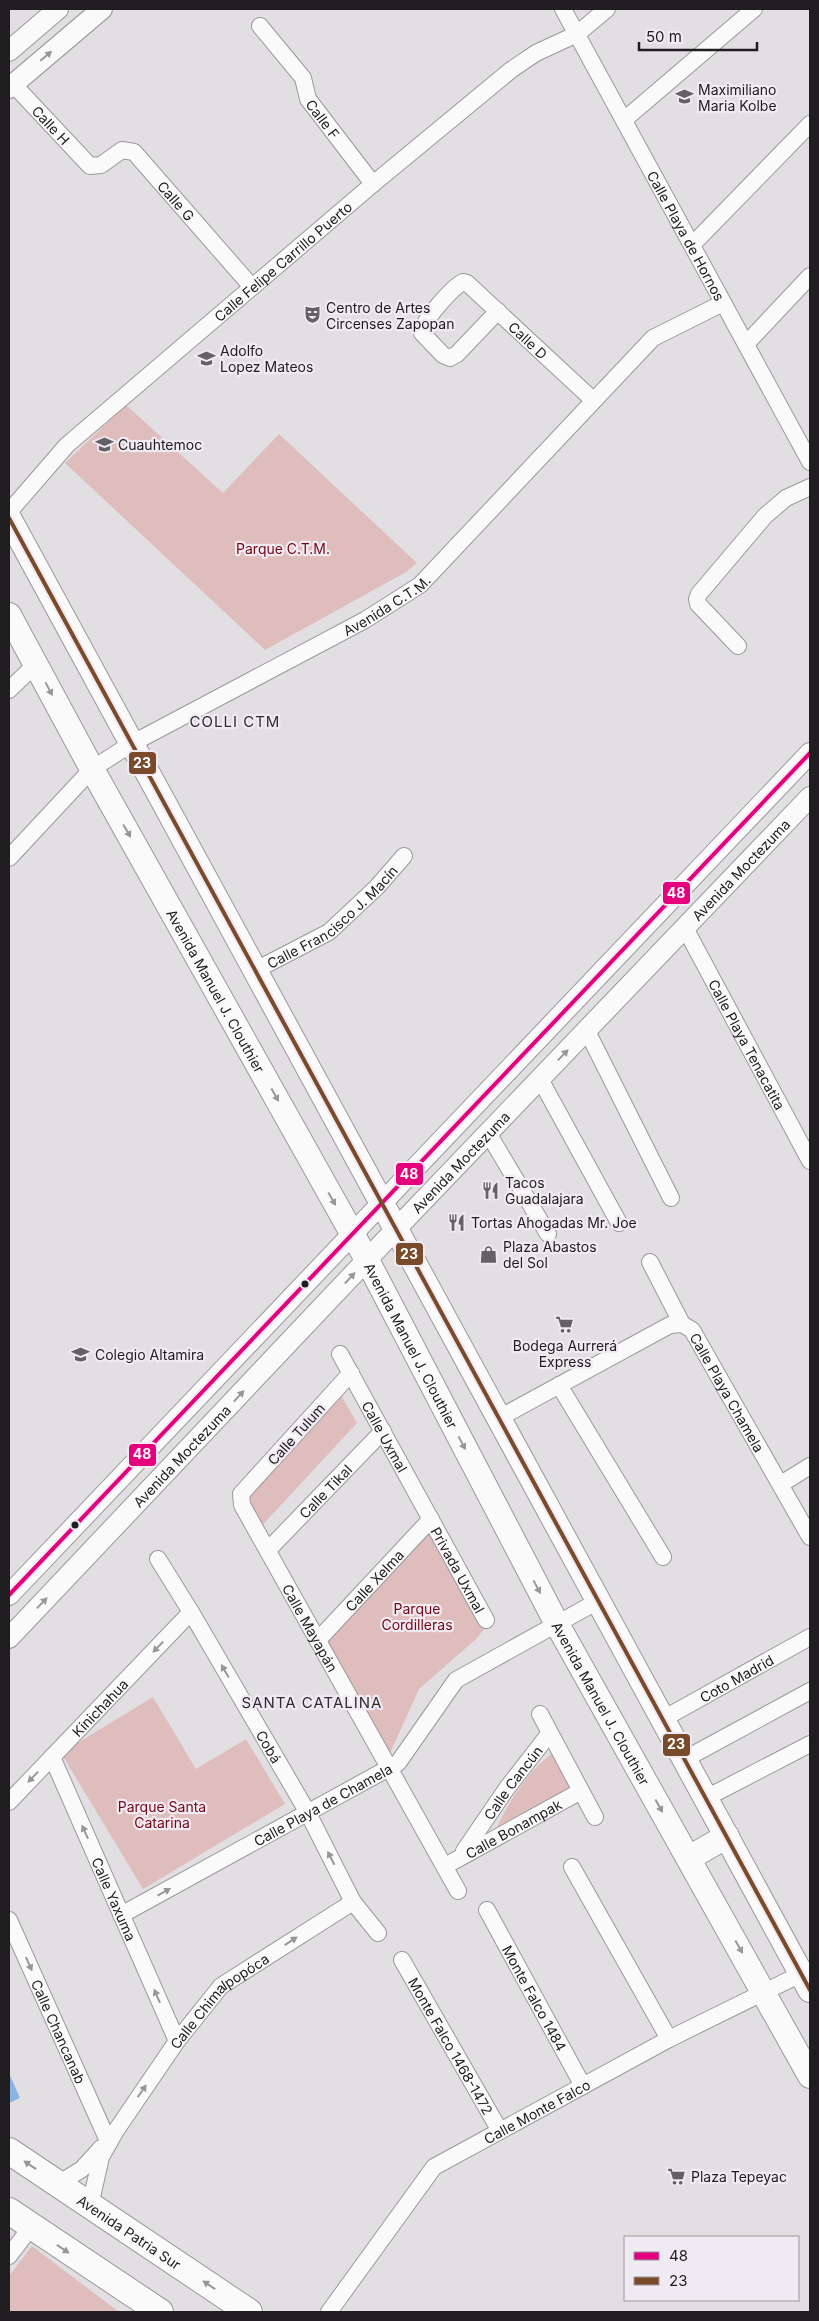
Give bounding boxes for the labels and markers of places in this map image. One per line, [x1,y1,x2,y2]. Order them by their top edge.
place label: Maximiliano Maria Kolbe [698,81,777,114]
school or university icon: Maximiliano Maria Kolbe [674,87,694,107]
place label: Centro de Artes Circenses Zapopan [326,299,454,332]
theatre icon: Centro de Artes Circenses Zapopan [302,305,322,325]
place label: Adolfo Lopez Mateos [220,342,313,375]
school or university icon: Adolfo Lopez Mateos [196,348,216,368]
school or university icon: Cuauhtemoc [94,434,114,454]
place label: Cuauhtemoc [118,436,202,453]
place label: Tacos Guadalajara [505,1174,584,1207]
restaurant icon: Tacos Guadalajara [481,1180,501,1200]
restaurant icon: Tortas Ahogadas Mr. Joe [447,1212,467,1232]
place label: Tortas Ahogadas Mr. Joe [471,1214,637,1231]
place label: Plaza Abastos del Sol [503,1238,597,1271]
shop icon: Plaza Abastos del Sol [479,1244,499,1264]
unlabelled marker [300,1279,310,1289]
supermarket icon: Bodega Aurrerá Express [555,1315,575,1335]
place label: Bodega Aurrerá Express [513,1337,617,1370]
school or university icon: Colegio Altamira [71,1344,91,1364]
place label: Colegio Altamira [95,1346,204,1363]
unlabelled marker [70,1520,80,1530]
supermarket icon: Plaza Tepeyac [667,2166,687,2186]
place label: Plaza Tepeyac [691,2168,787,2185]

